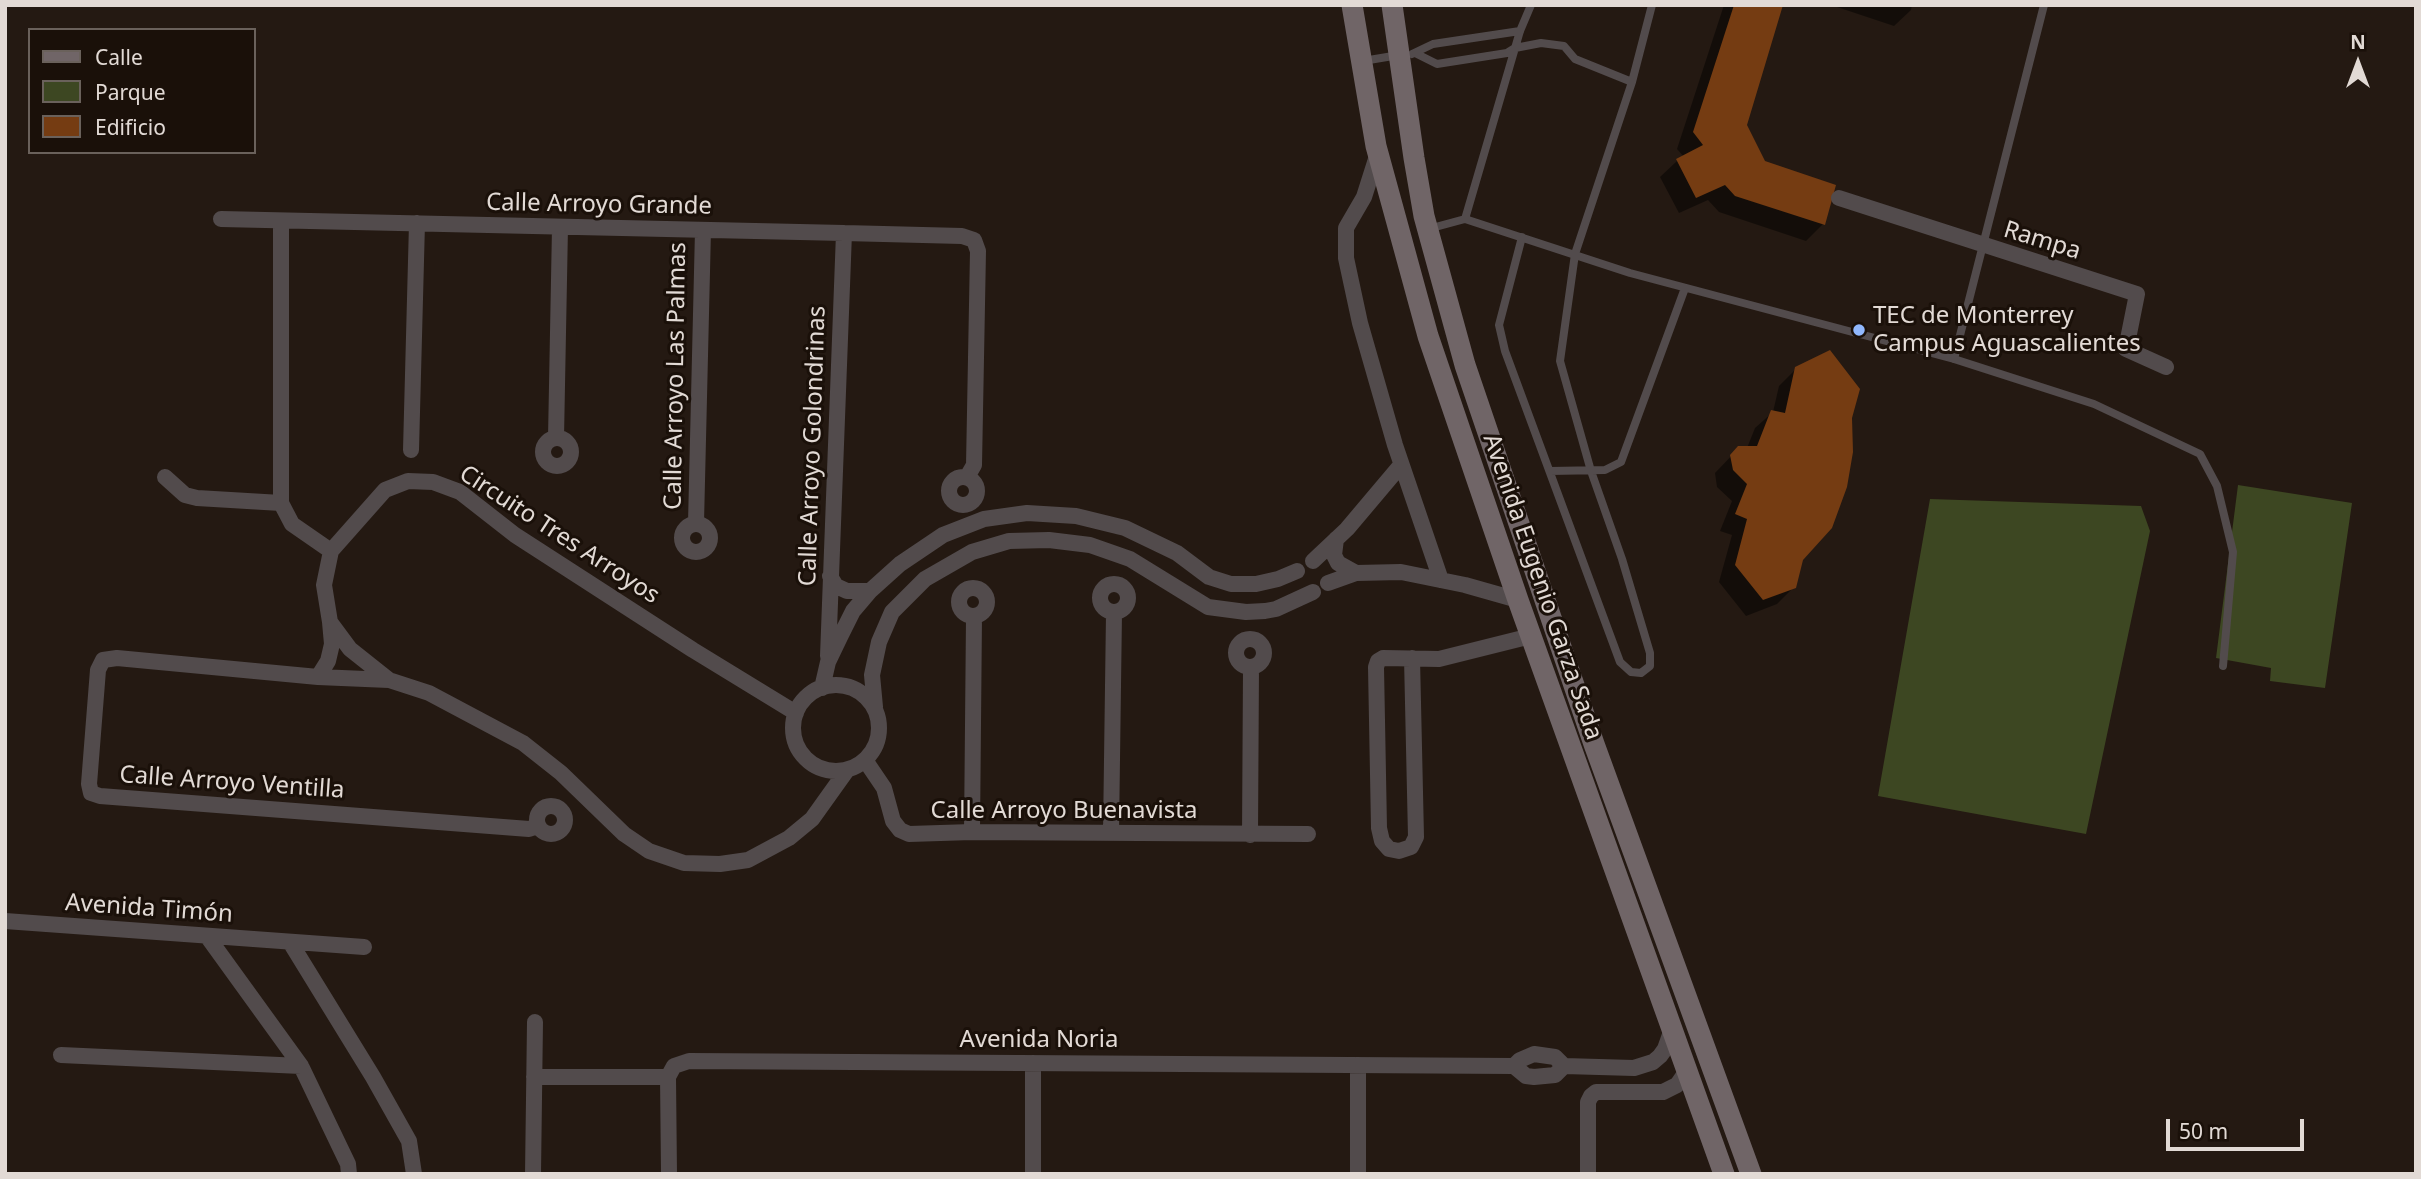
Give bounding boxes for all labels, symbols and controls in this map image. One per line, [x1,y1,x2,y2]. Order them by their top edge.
legend [28,28,256,154]
north arrow [2323,28,2393,98]
text: N [2350,29,2366,55]
text: Calle [95,43,143,71]
text: Parque [95,78,165,106]
text: Edificio [95,113,166,141]
street label: Calle Arroyo Grande [486,189,712,221]
street label: Rampa [2000,216,2084,266]
street label: Calle Arroyo Las Palmas [659,242,693,510]
place label: TEC de Monterrey Campus Aguascalientes [1873,302,2141,358]
street label: Calle Arroyo Golondrinas [794,305,832,587]
marker: TEC de Monterrey Campus Aguascalientes [1851,322,1867,338]
street label: Avenida Eugenio Garza Sada [1476,430,1608,744]
street label: Circuito Tres Arroyos [454,460,664,610]
street label: Calle Arroyo Ventilla [119,761,345,805]
street label: Calle Arroyo Buenavista [931,797,1197,825]
street label: Avenida Timón [64,889,234,929]
street label: Avenida Noria [960,1026,1118,1054]
scale bar [2169,1106,2307,1150]
text: 50 m [2179,1117,2228,1145]

